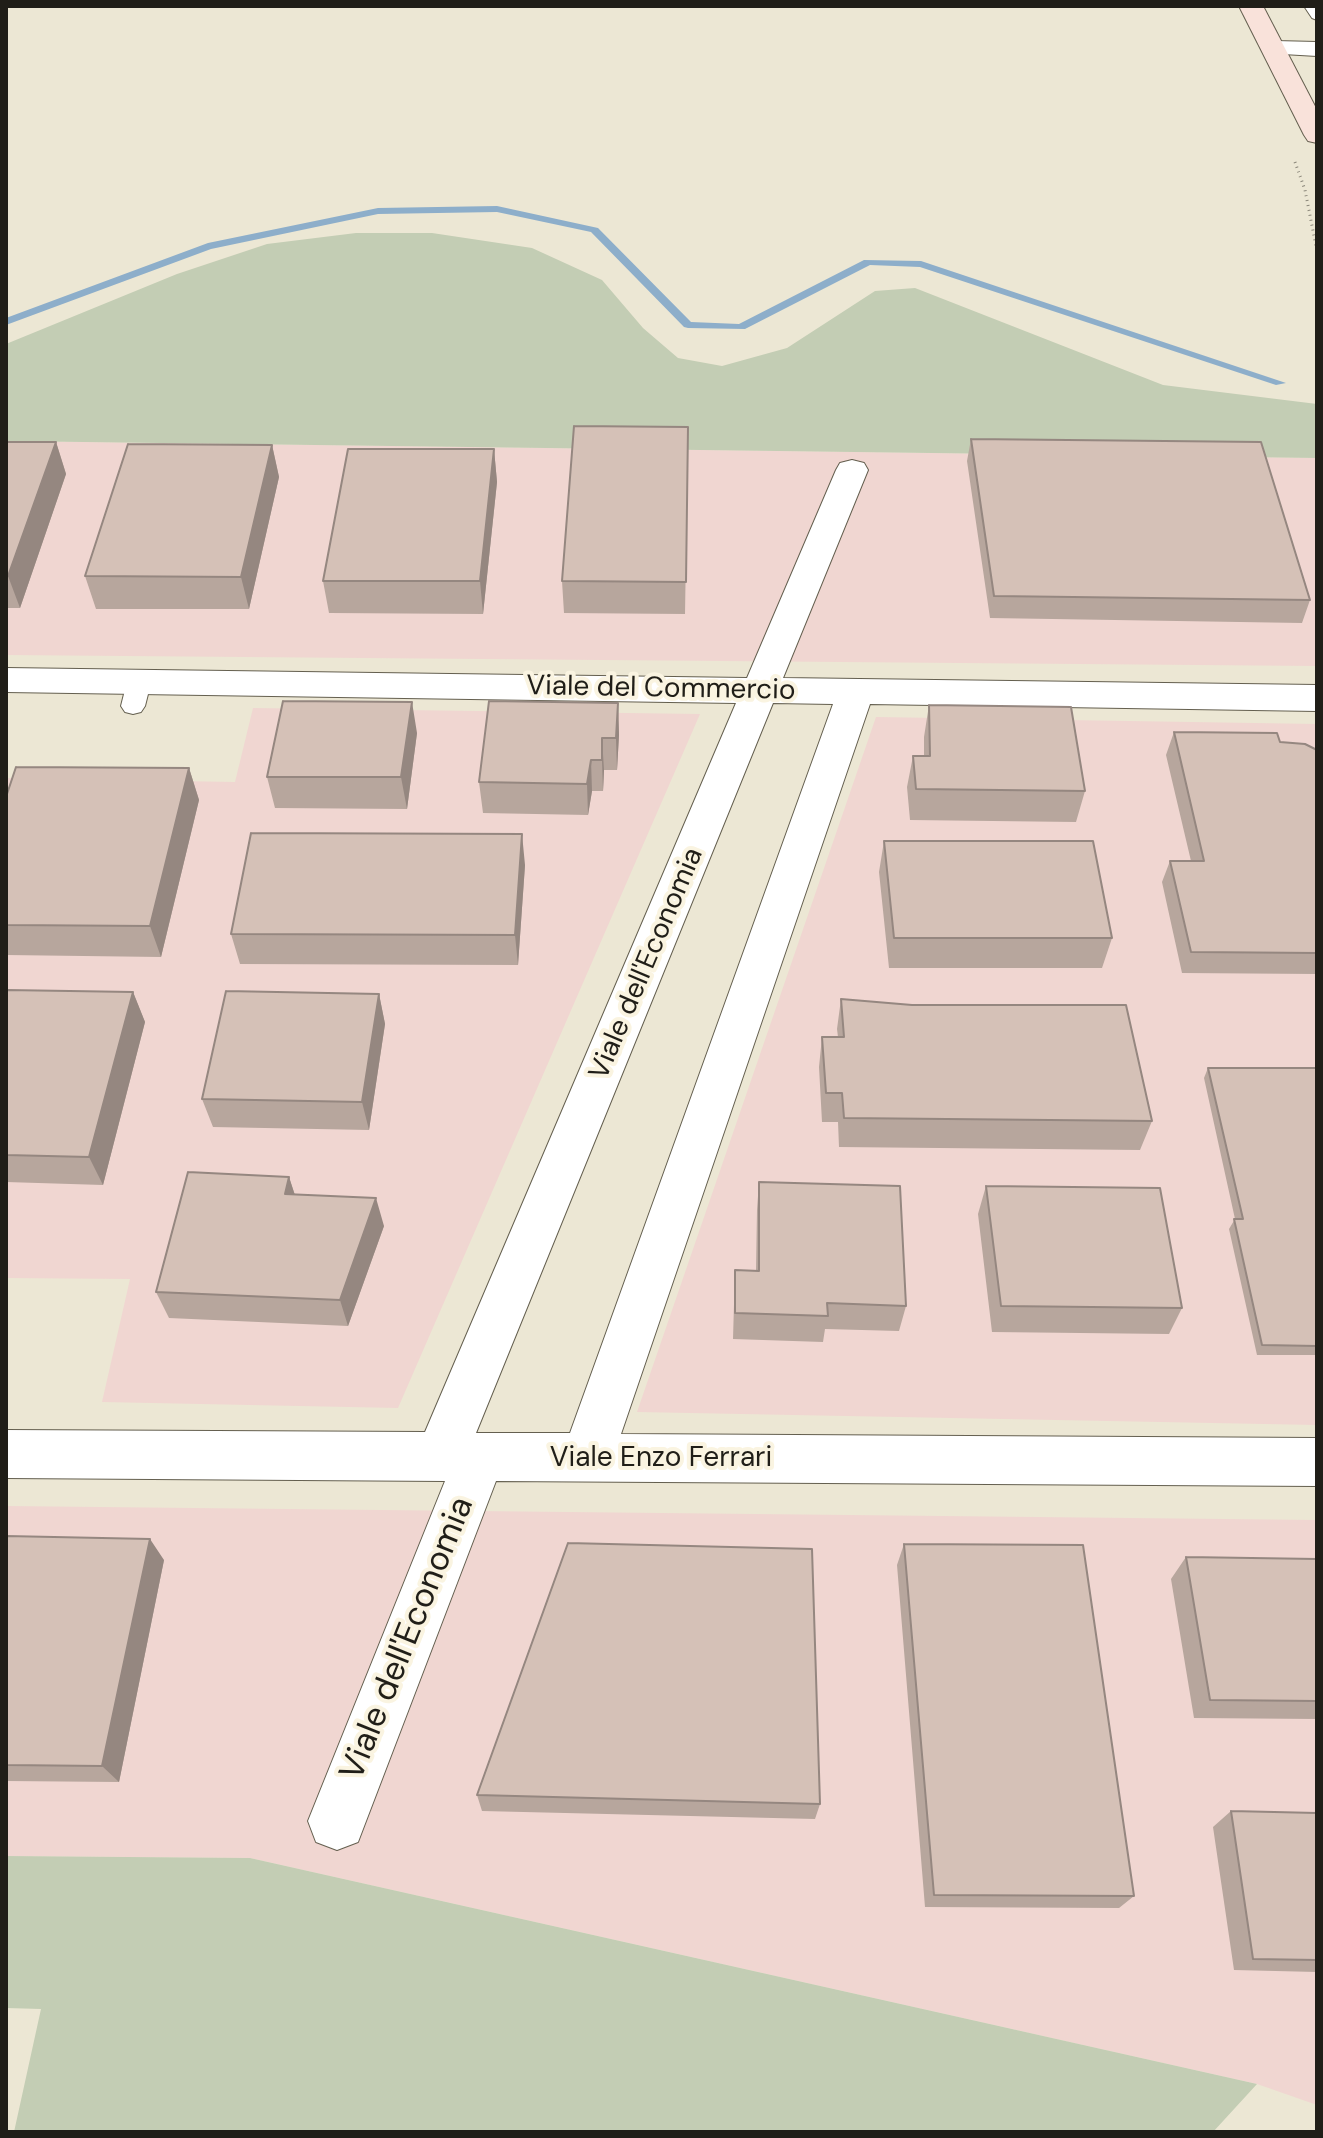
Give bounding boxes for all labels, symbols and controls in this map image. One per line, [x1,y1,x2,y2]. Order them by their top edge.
street label: Viale del Commercio [526,670,796,708]
street label: Viale dell'Economia [583,843,711,1085]
street label: Viale Enzo Ferrari [550,1442,772,1476]
street label: Viale dell'Economia [333,1491,483,1787]

